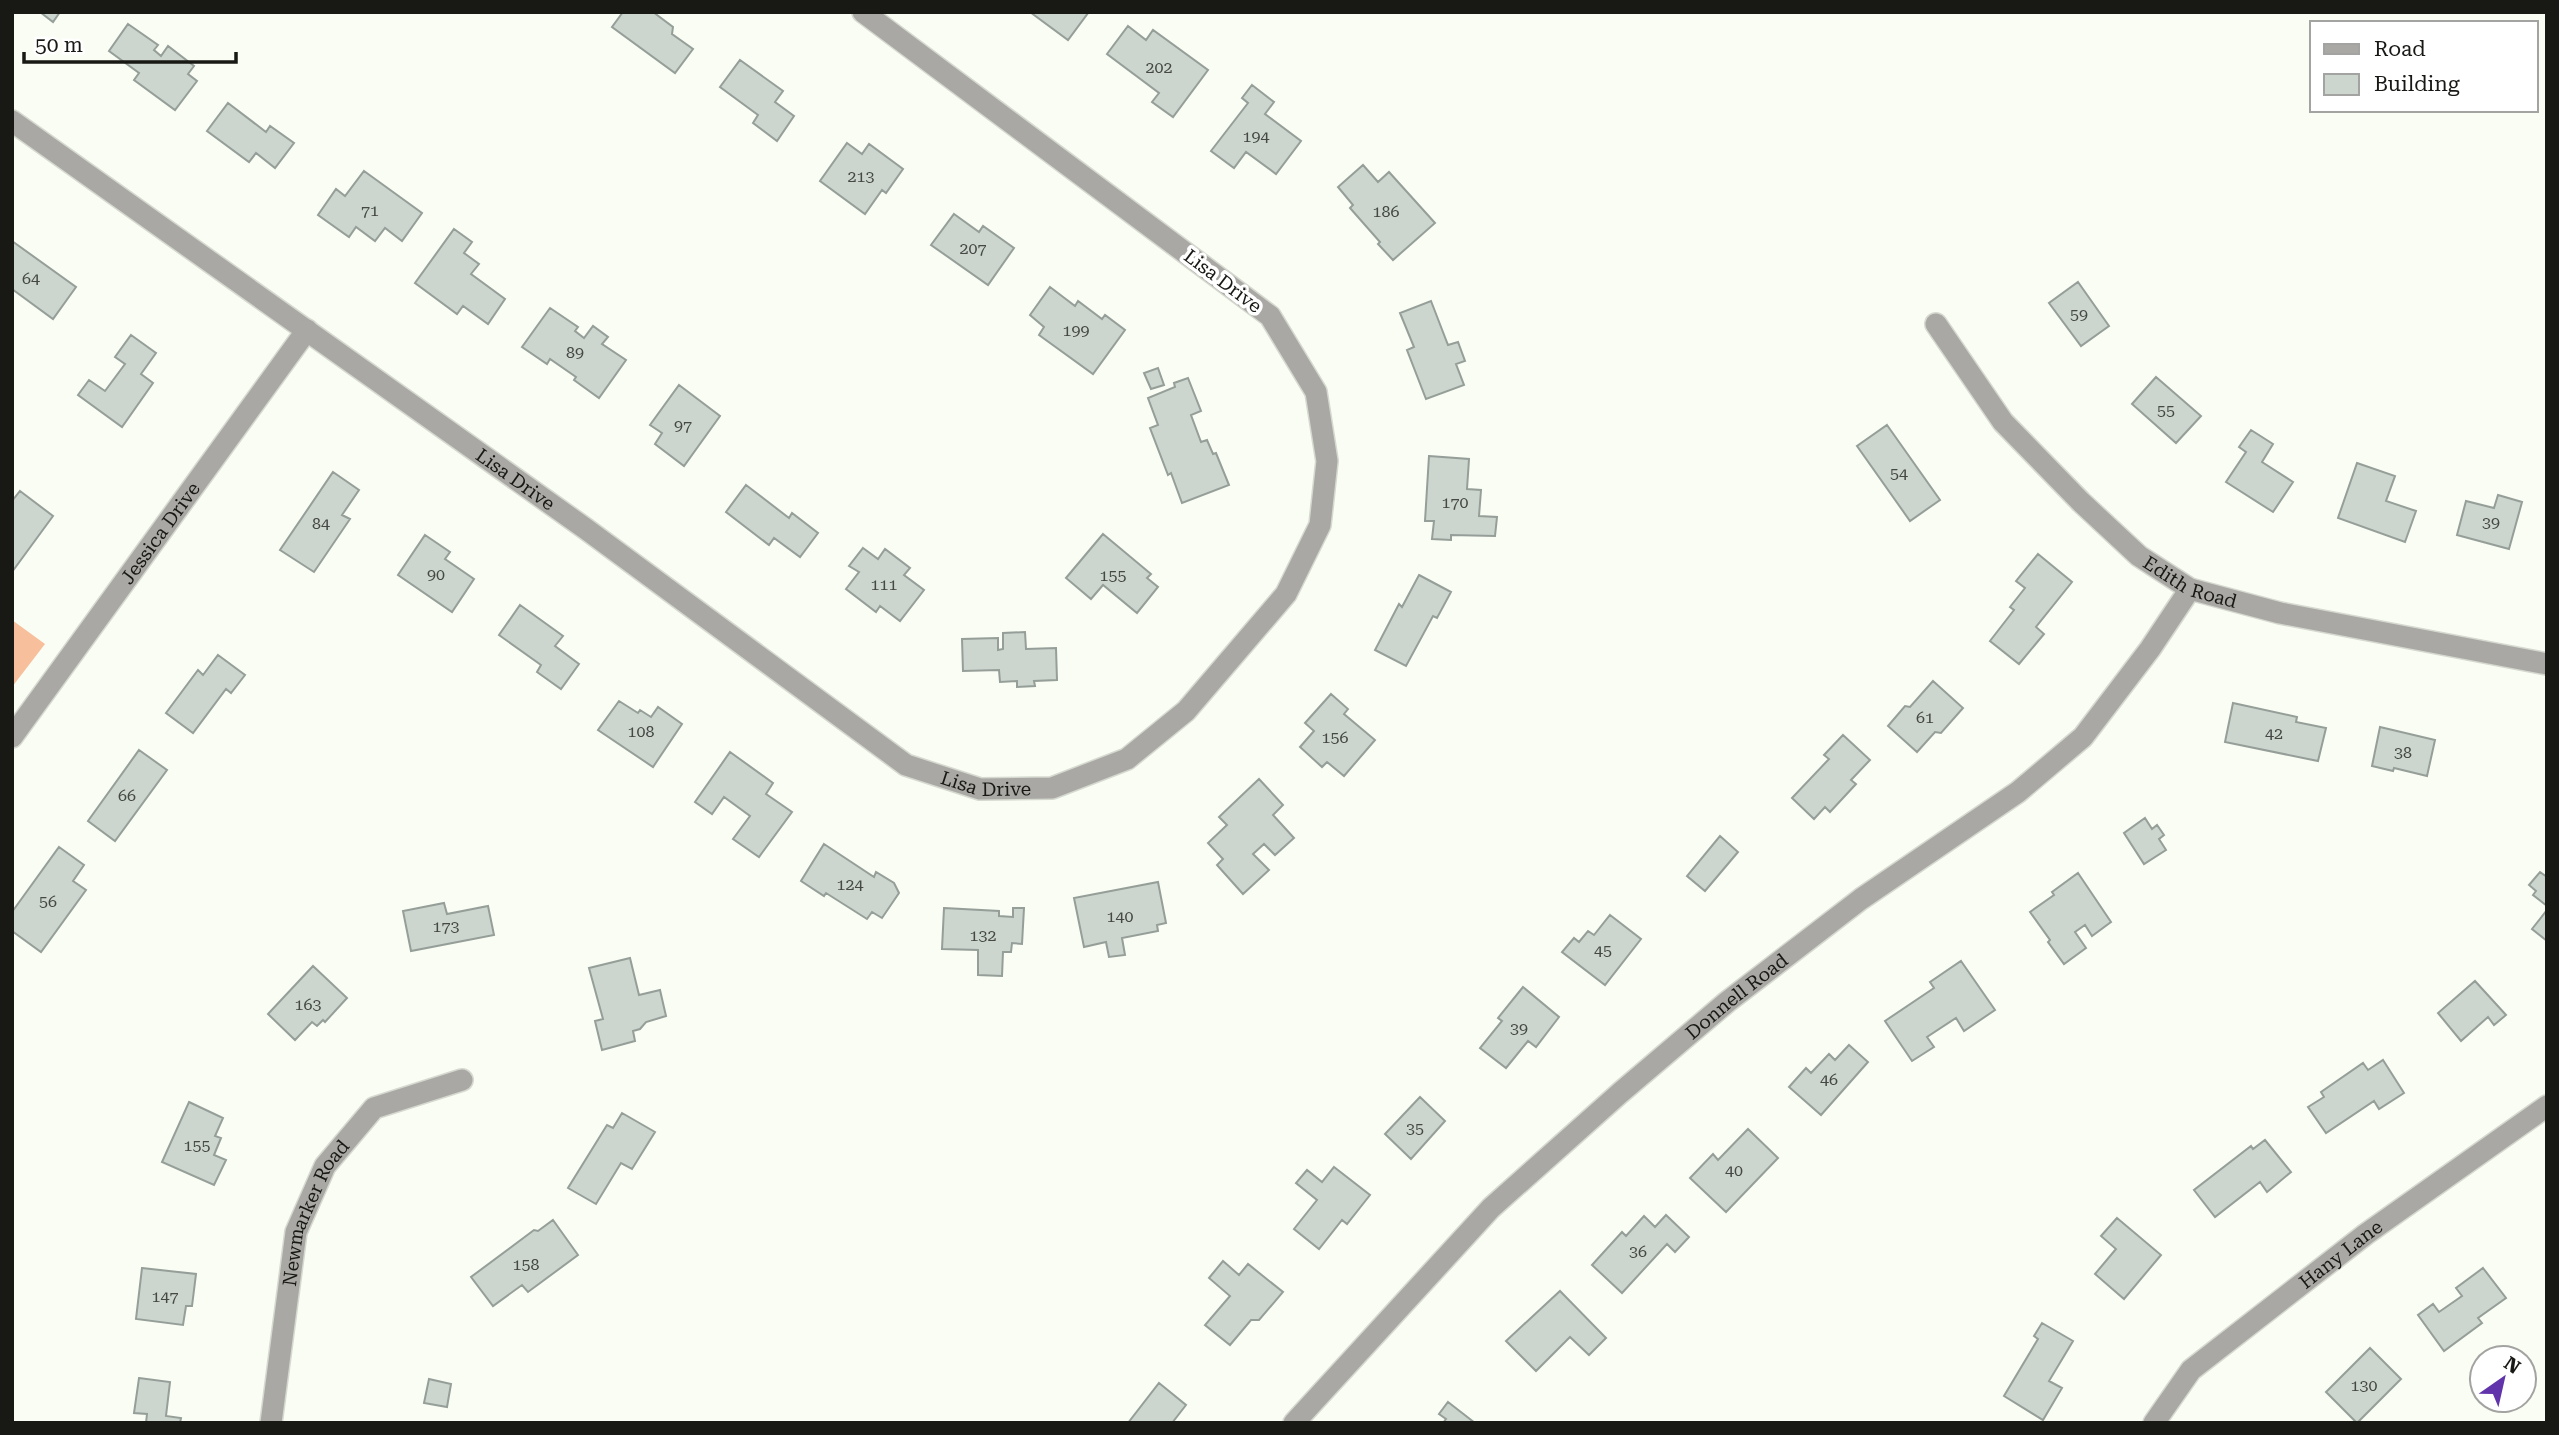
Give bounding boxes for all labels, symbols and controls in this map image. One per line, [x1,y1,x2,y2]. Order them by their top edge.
scale bar [24,21,236,65]
legend [2310,21,2538,112]
text: 50 m [35,33,83,57]
text: Road [2374,37,2426,61]
house number: 202 [1146,58,1172,77]
text: Building [2374,72,2460,96]
house number: 194 [1243,127,1269,146]
house number: 213 [848,167,874,186]
house number: 71 [361,201,379,220]
house number: 186 [1373,202,1399,221]
house number: 207 [960,239,986,258]
street label: Lisa Drive [1180,244,1266,318]
house number: 64 [22,269,40,288]
house number: 59 [2070,305,2088,324]
house number: 199 [1063,321,1089,340]
house number: 89 [566,343,584,362]
house number: 55 [2157,401,2175,420]
house number: 97 [674,416,692,435]
street label: Lisa Drive [472,443,560,515]
house number: 54 [1890,464,1908,483]
street label: Jessica Drive [115,478,205,588]
house number: 170 [1442,493,1468,512]
house number: 39 [2482,513,2500,532]
house number: 84 [312,514,330,533]
street label: Edith Road [2139,550,2240,613]
house number: 90 [427,565,445,584]
house number: 155 [1100,566,1126,585]
house number: 111 [871,575,897,594]
house number: 61 [1916,708,1934,727]
house number: 108 [628,722,654,741]
house number: 42 [2265,724,2283,743]
house number: 156 [1322,728,1348,747]
house number: 38 [2394,743,2412,762]
street label: Lisa Drive [938,766,1031,800]
house number: 66 [118,786,136,805]
house number: 124 [837,875,863,894]
house number: 56 [39,892,57,911]
house number: 140 [1107,907,1133,926]
house number: 173 [433,917,459,936]
house number: 132 [970,926,996,945]
house number: 45 [1594,941,1612,960]
street label: Donnell Road [1681,948,1792,1044]
house number: 163 [295,995,321,1014]
house number: 39 [1510,1019,1528,1038]
house number: 46 [1820,1070,1838,1089]
house number: 35 [1406,1119,1424,1138]
street label: Newmarker Road [278,1135,354,1288]
house number: 155 [184,1136,210,1155]
house number: 40 [1725,1161,1743,1180]
street label: Hany Lane [2294,1215,2387,1293]
house number: 36 [1629,1242,1647,1261]
house number: 158 [513,1255,539,1274]
house number: 147 [152,1287,178,1306]
north arrow [2468,1344,2538,1414]
text: N [2500,1352,2525,1379]
house number: 130 [2351,1376,2377,1395]

